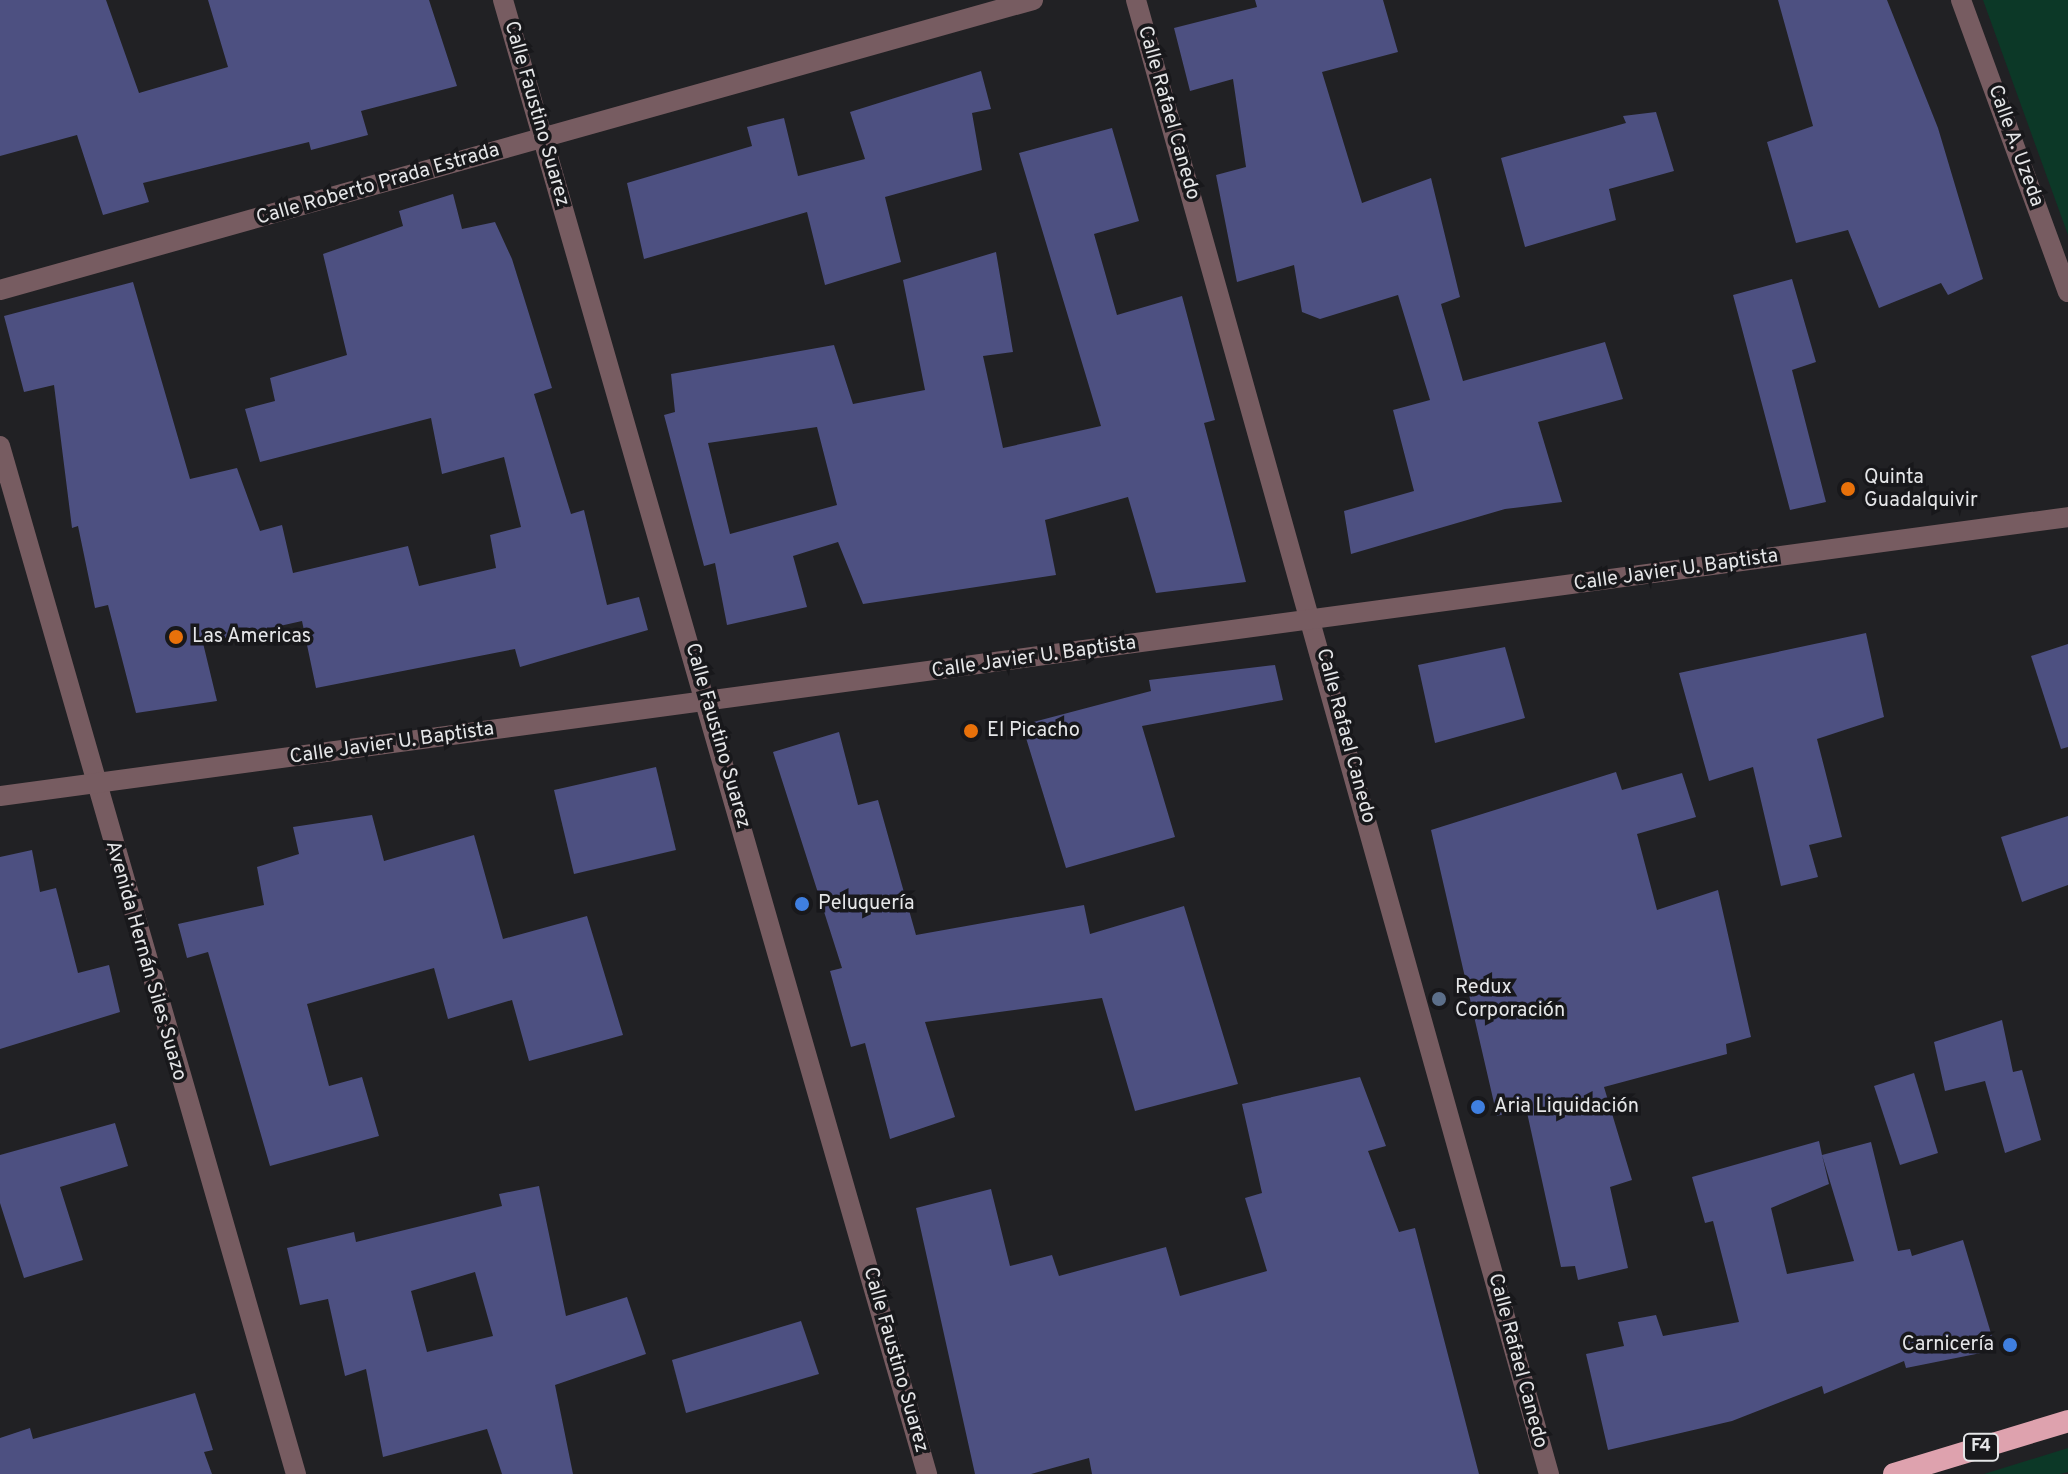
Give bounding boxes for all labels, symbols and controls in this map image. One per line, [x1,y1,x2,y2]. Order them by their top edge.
street label: Calle Faustino Suarez [498,19,574,209]
street label: Calle Rafael Canedo [1132,23,1204,203]
street label: Calle A. Uzeda [1982,81,2048,211]
street label: Calle Roberto Prada Estrada [254,139,502,231]
place label: Quinta Guadalquivir [1864,466,1978,513]
marker: Quinta Guadalquivir [1839,480,1857,498]
street label: Calle Javier U. Baptista [1572,545,1780,597]
place label: Las Americas [192,625,312,649]
marker: Las Americas [167,628,185,646]
street label: Calle Javier U. Baptista [930,632,1138,684]
street label: Calle Faustino Suarez [679,641,755,831]
street label: Calle Rafael Canedo [1310,646,1380,826]
street label: Calle Javier U. Baptista [288,718,496,770]
place label: El Picacho [987,719,1080,743]
marker: El Picacho [962,722,980,740]
street label: Avenida Hernán Siles Suazo [99,838,191,1084]
place label: Peluquería [818,892,915,916]
marker: Peluquería [793,895,811,913]
place label: Redux Corporación [1455,976,1565,1023]
marker: Redux Corporación [1430,990,1448,1008]
place label: Aria Liquidación [1494,1095,1639,1119]
marker: Aria Liquidación [1469,1098,1487,1116]
street label: Calle Faustino Suarez [857,1265,933,1455]
street label: Calle Rafael Canedo [1482,1271,1552,1451]
place label: Carnicería [1902,1333,1994,1357]
marker: Carnicería [2001,1336,2019,1354]
road number: F4 [1961,1433,2001,1461]

